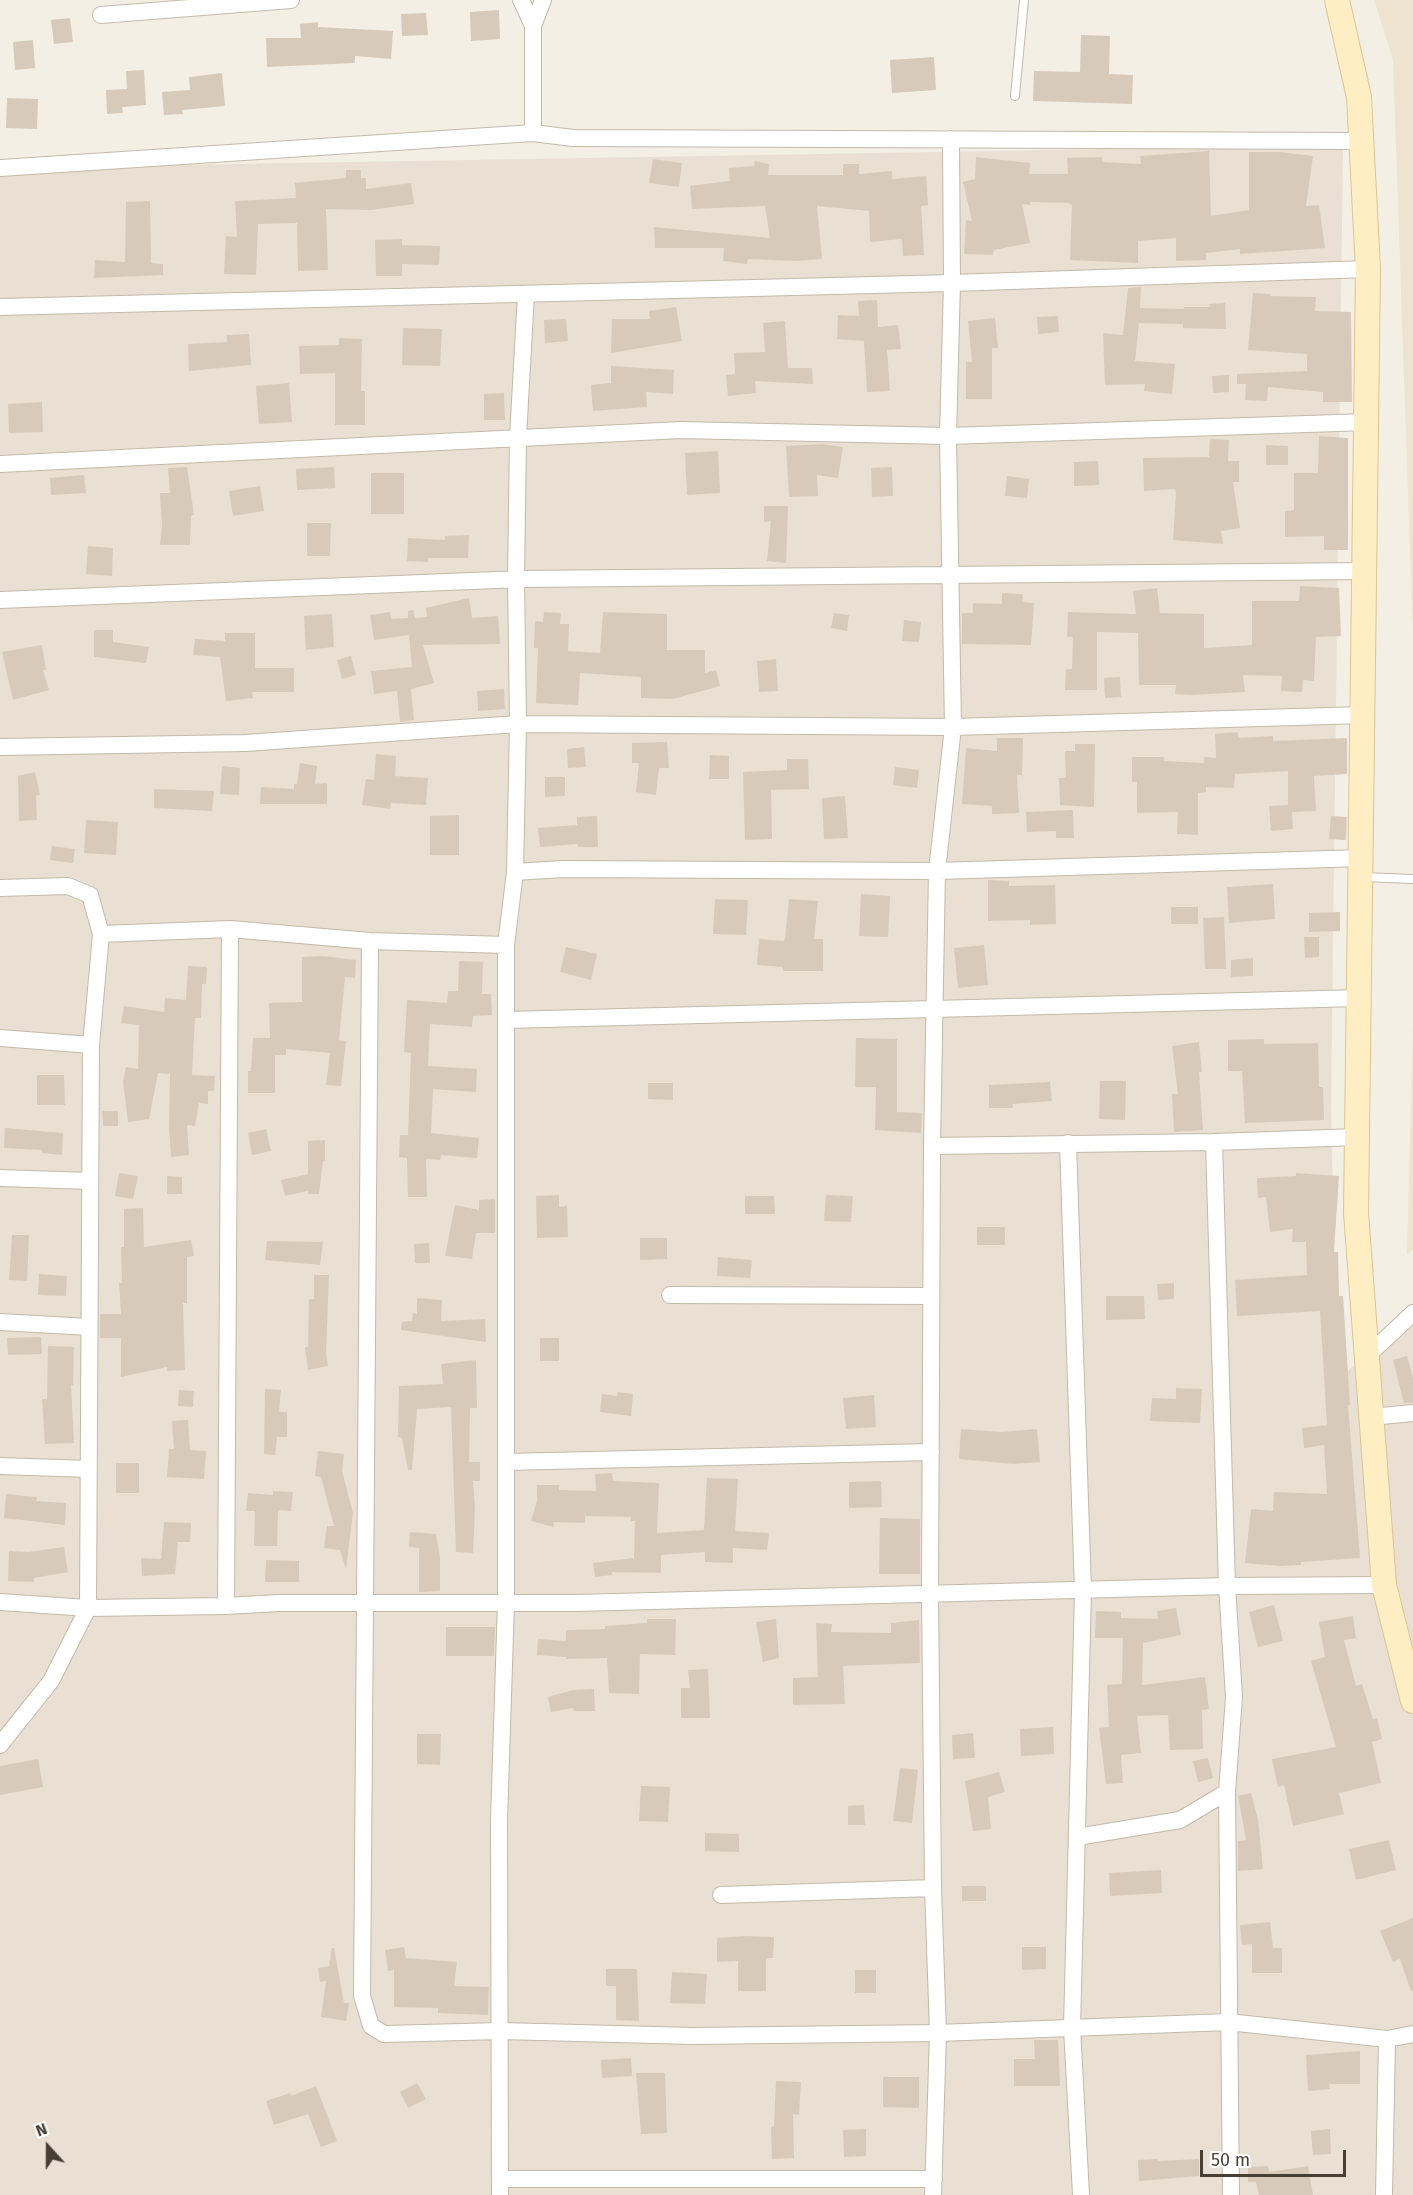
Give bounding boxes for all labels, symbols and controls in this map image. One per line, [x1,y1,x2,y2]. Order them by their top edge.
north arrow [18,2117,78,2177]
text: N [33,2119,50,2141]
scale bar [1203,2138,1348,2176]
text: 50 m [1211,2149,1250,2171]

